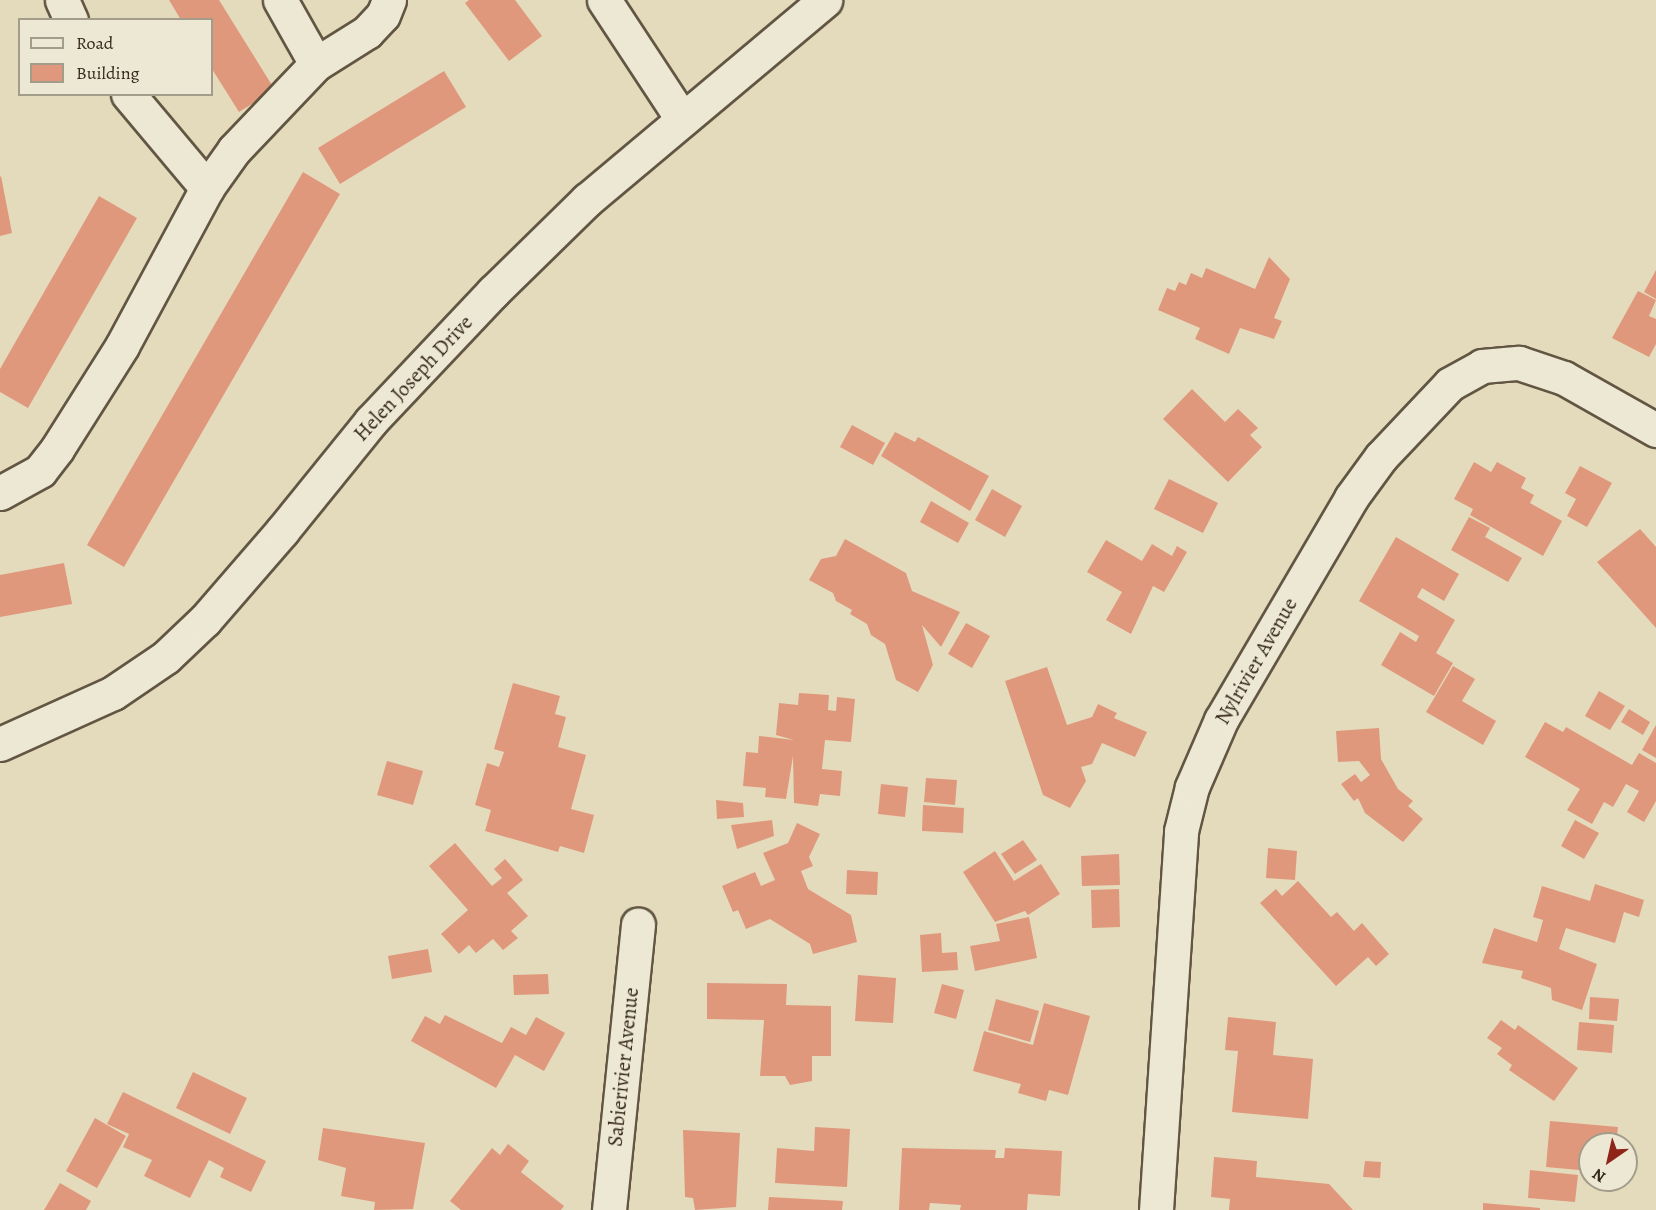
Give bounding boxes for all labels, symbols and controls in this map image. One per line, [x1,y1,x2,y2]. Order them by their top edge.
legend [18,18,213,96]
text: Road [76,31,113,55]
text: Building [76,61,140,85]
street label: Helen Joseph Drive [348,310,478,446]
street label: Nylrivier Avenue [1210,593,1302,729]
street label: Sabierivier Avenue [602,986,644,1148]
north arrow [1578,1132,1638,1192]
text: N [1588,1163,1610,1188]

